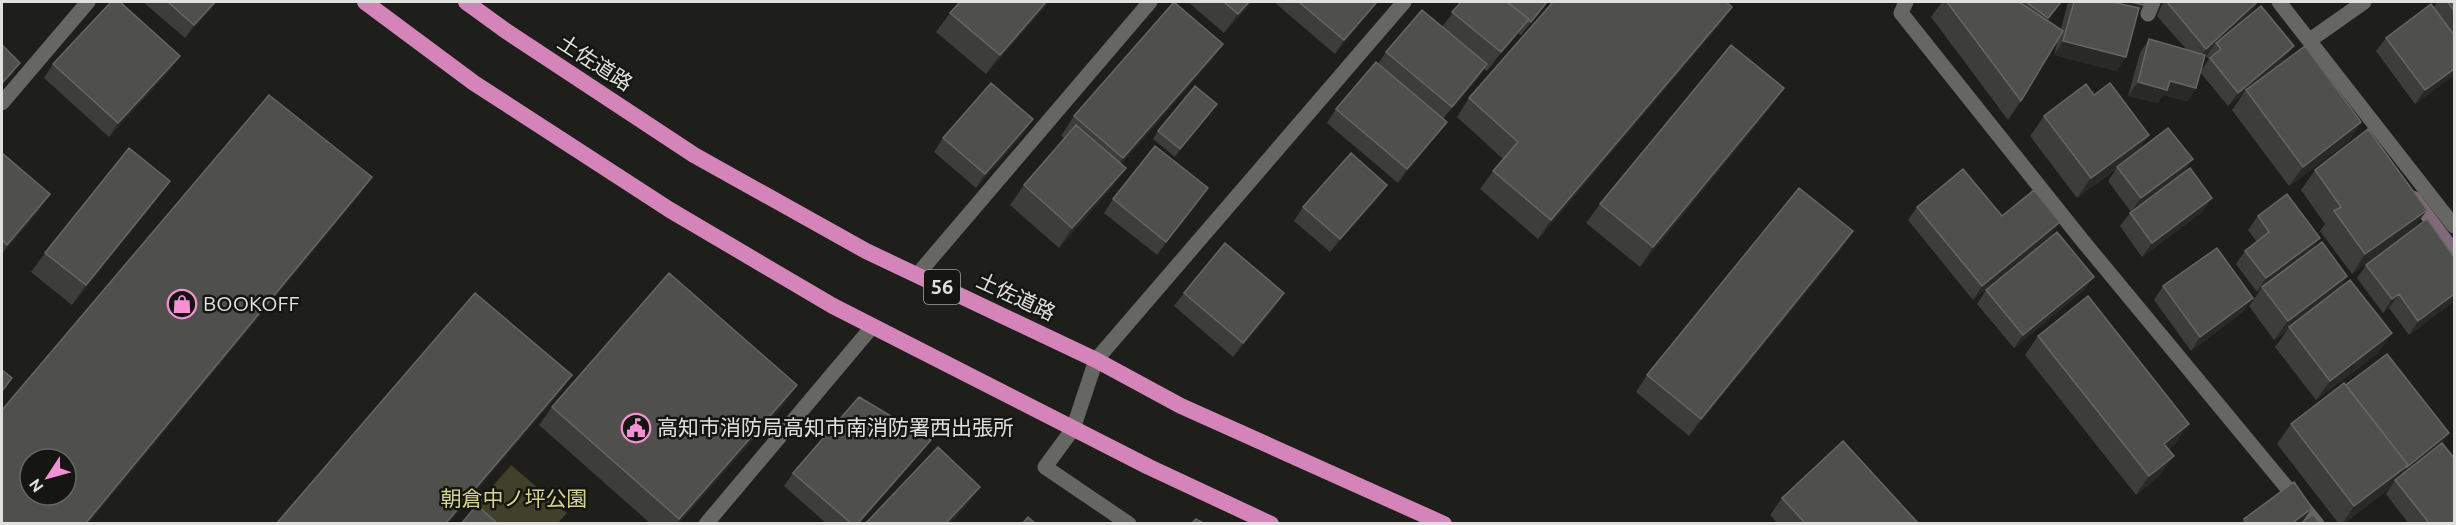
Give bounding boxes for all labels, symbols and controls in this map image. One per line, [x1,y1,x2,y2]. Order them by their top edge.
street label: 土佐道路 [554,29,637,95]
street label: 土佐道路 [973,267,1060,325]
road number: 56 [924,270,960,304]
shop icon: BOOKOFF [166,288,198,320]
place label: BOOKOFF [203,291,300,315]
public building icon: 高知市消防局高知市南消防署西出張所 [620,412,652,444]
place label: 高知市消防局高知市南消防署西出張所 [657,415,1014,439]
north arrow [18,447,78,507]
text: N [25,476,47,496]
park label: 朝倉中ノ坪公園 [441,486,588,510]

